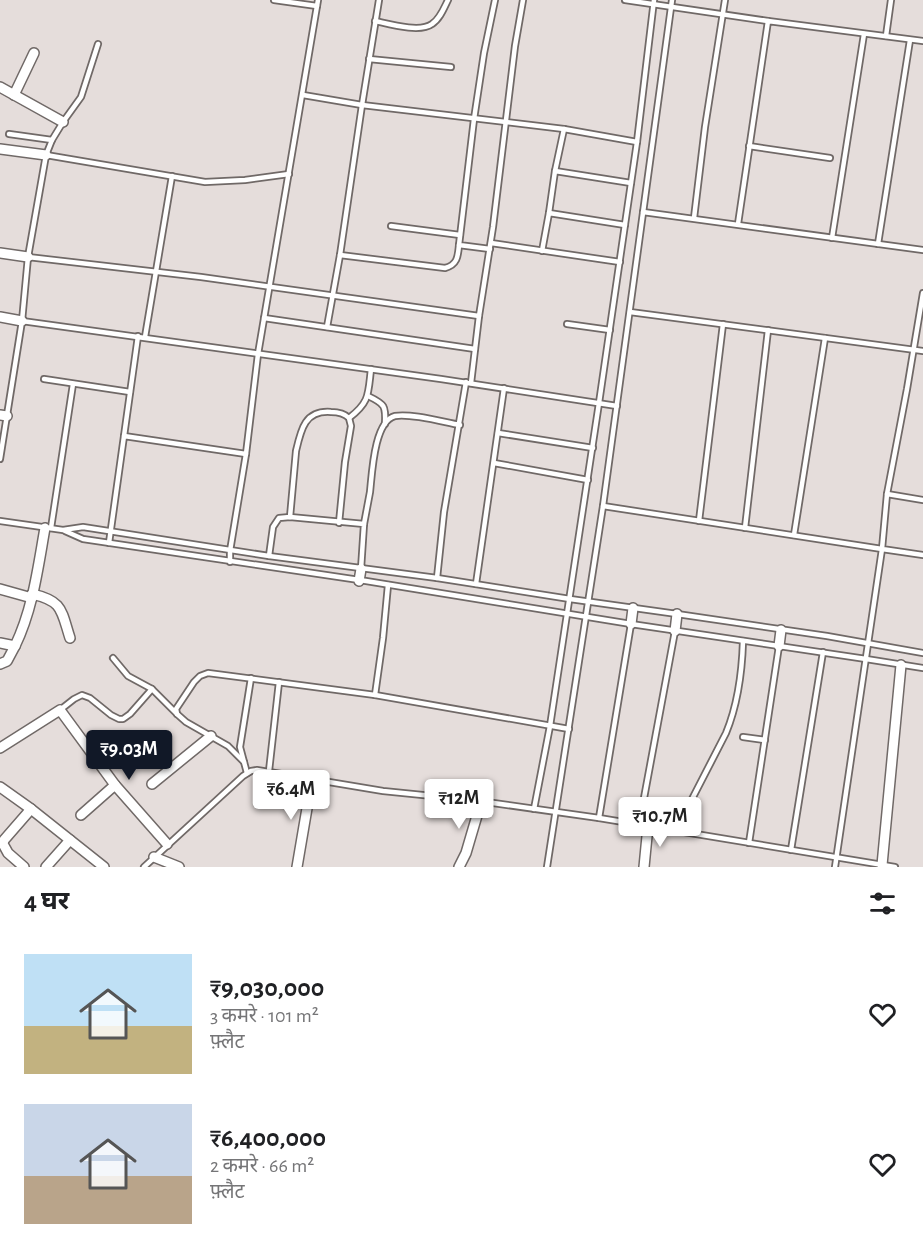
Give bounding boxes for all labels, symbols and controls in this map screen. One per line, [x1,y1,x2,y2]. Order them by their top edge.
pin: ₹9.03M [80,730,178,781]
text: ₹9.03M [100,739,158,759]
pin: ₹6.4M [249,770,333,821]
text: ₹6.4M [267,779,315,799]
pin: ₹12M [423,779,495,830]
text: ₹12M [439,788,479,808]
pin: ₹10.7M [611,797,709,848]
text: ₹10.7M [632,806,688,826]
icon: filters [866,887,899,920]
text: 4 घर [24,888,69,914]
text: ₹9,030,000 [210,975,324,1001]
icon: home [72,978,144,1050]
icon: heart [866,998,899,1031]
text: 3 कमरे · 101 m² [210,1006,319,1026]
text: फ़्लैट [210,1032,245,1052]
text: ₹6,400,000 [210,1125,326,1151]
icon: home [72,1128,144,1200]
icon: heart [866,1148,899,1181]
text: 2 कमरे · 66 m² [210,1156,314,1176]
text: फ़्लैट [210,1182,245,1202]

